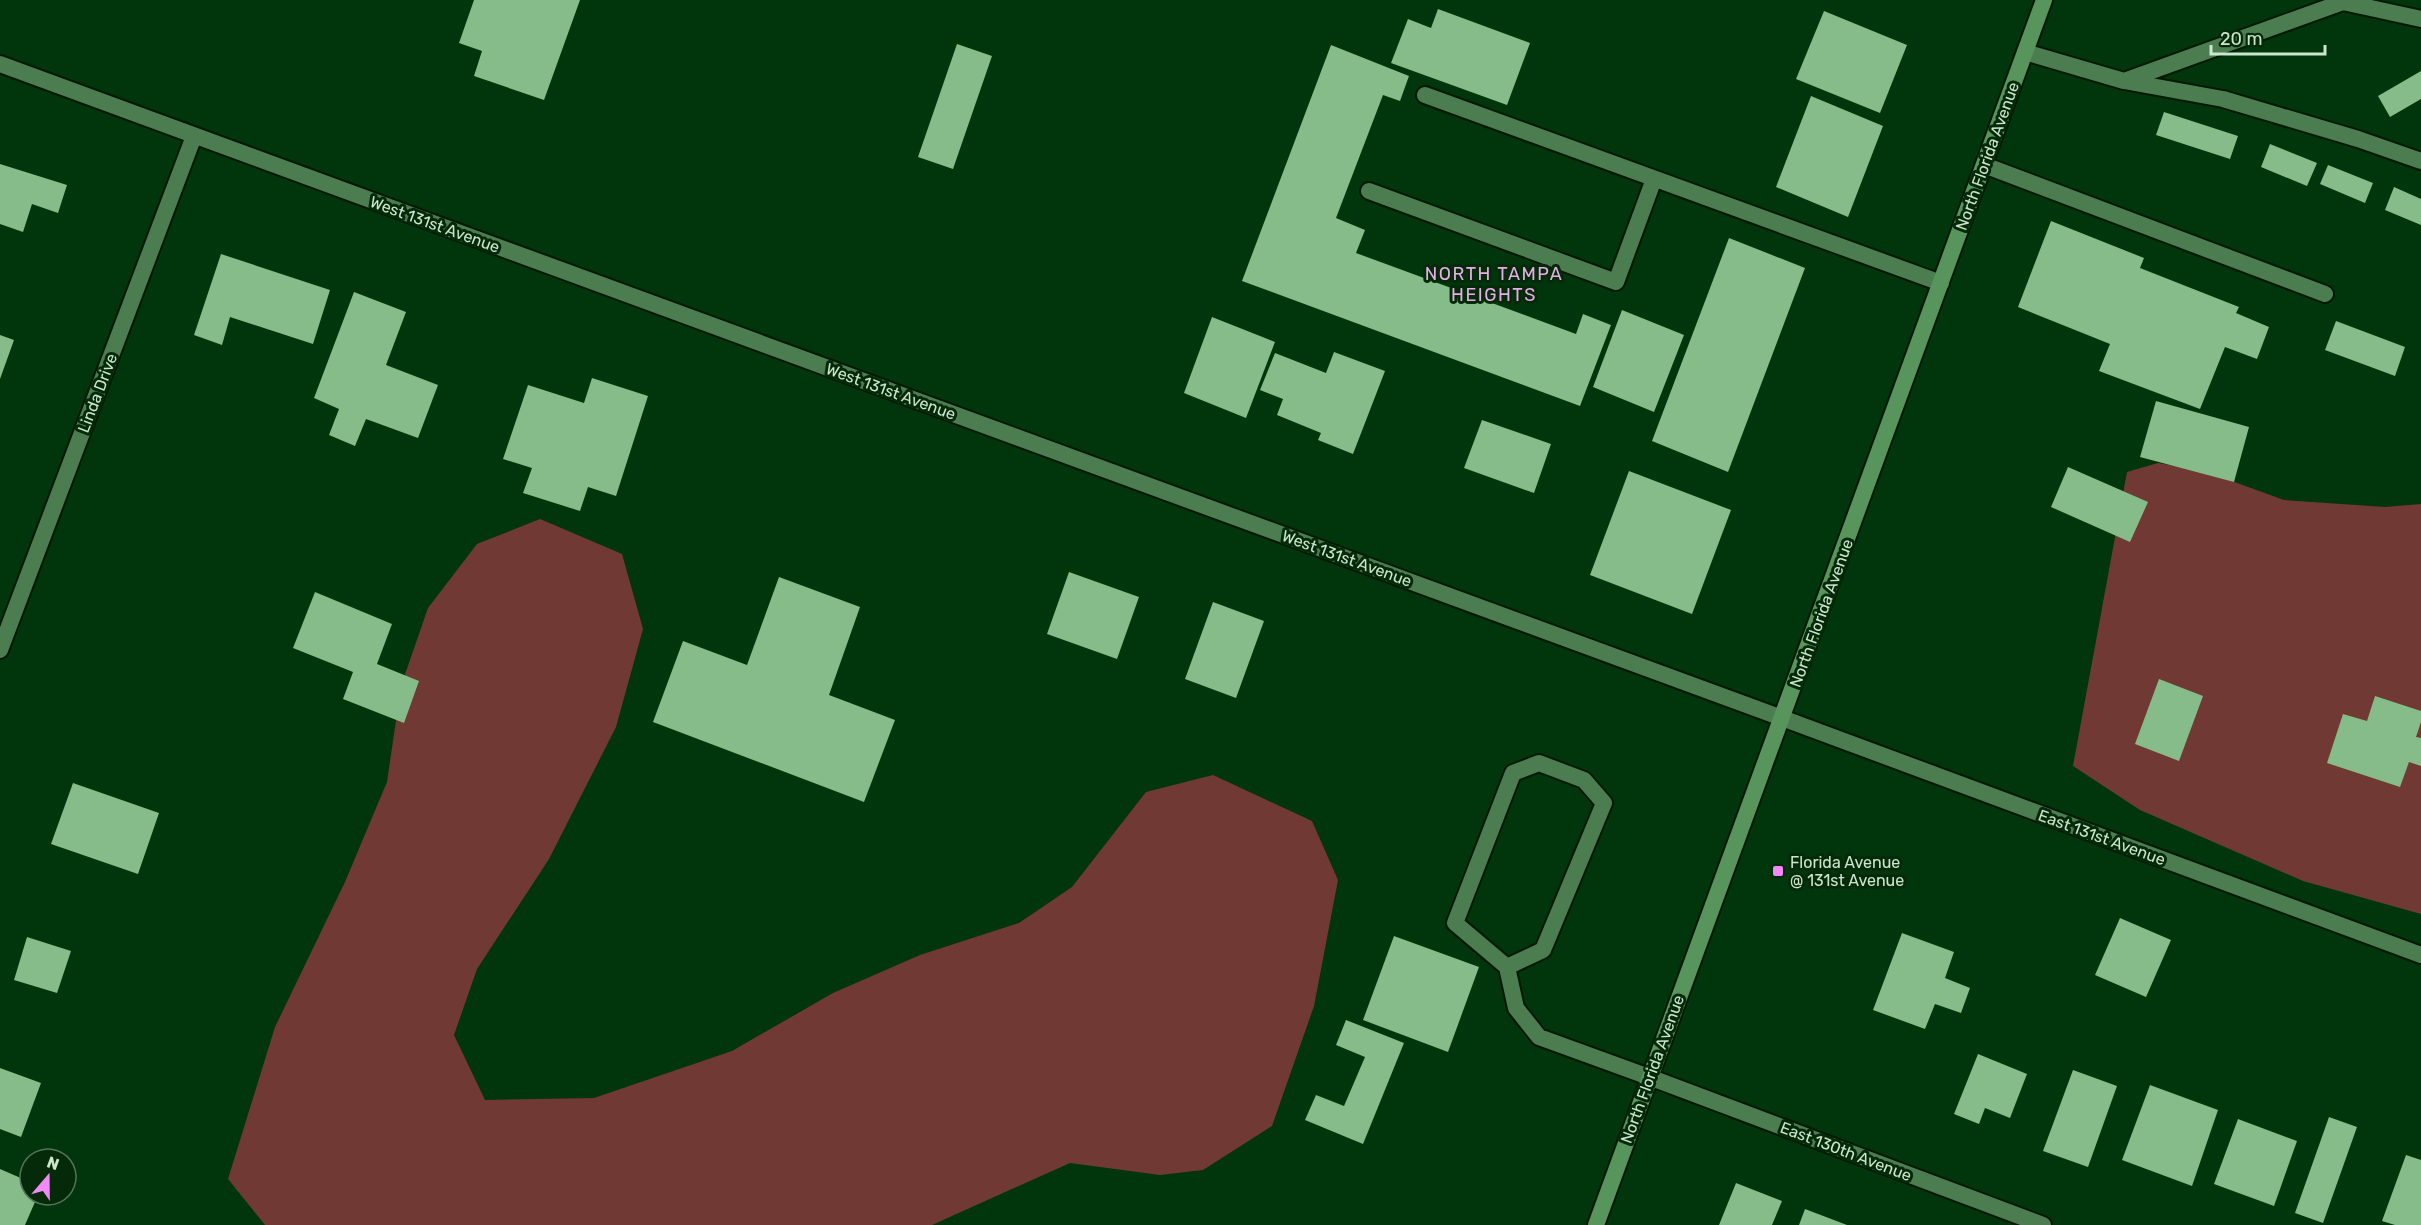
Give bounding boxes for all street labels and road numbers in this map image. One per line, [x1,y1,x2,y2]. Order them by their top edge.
street label: North Florida Avenue [1952,79,2023,233]
street label: West 131st Avenue [367,192,502,257]
street label: Linda Drive [74,351,121,435]
street label: West 131st Avenue [823,359,958,424]
street label: West 131st Avenue [1279,526,1414,591]
street label: North Florida Avenue [1786,536,1857,690]
street label: East 131st Avenue [2036,806,2168,869]
street label: North Florida Avenue [1617,992,1688,1146]
street label: East 130th Avenue [1778,1118,1914,1185]

